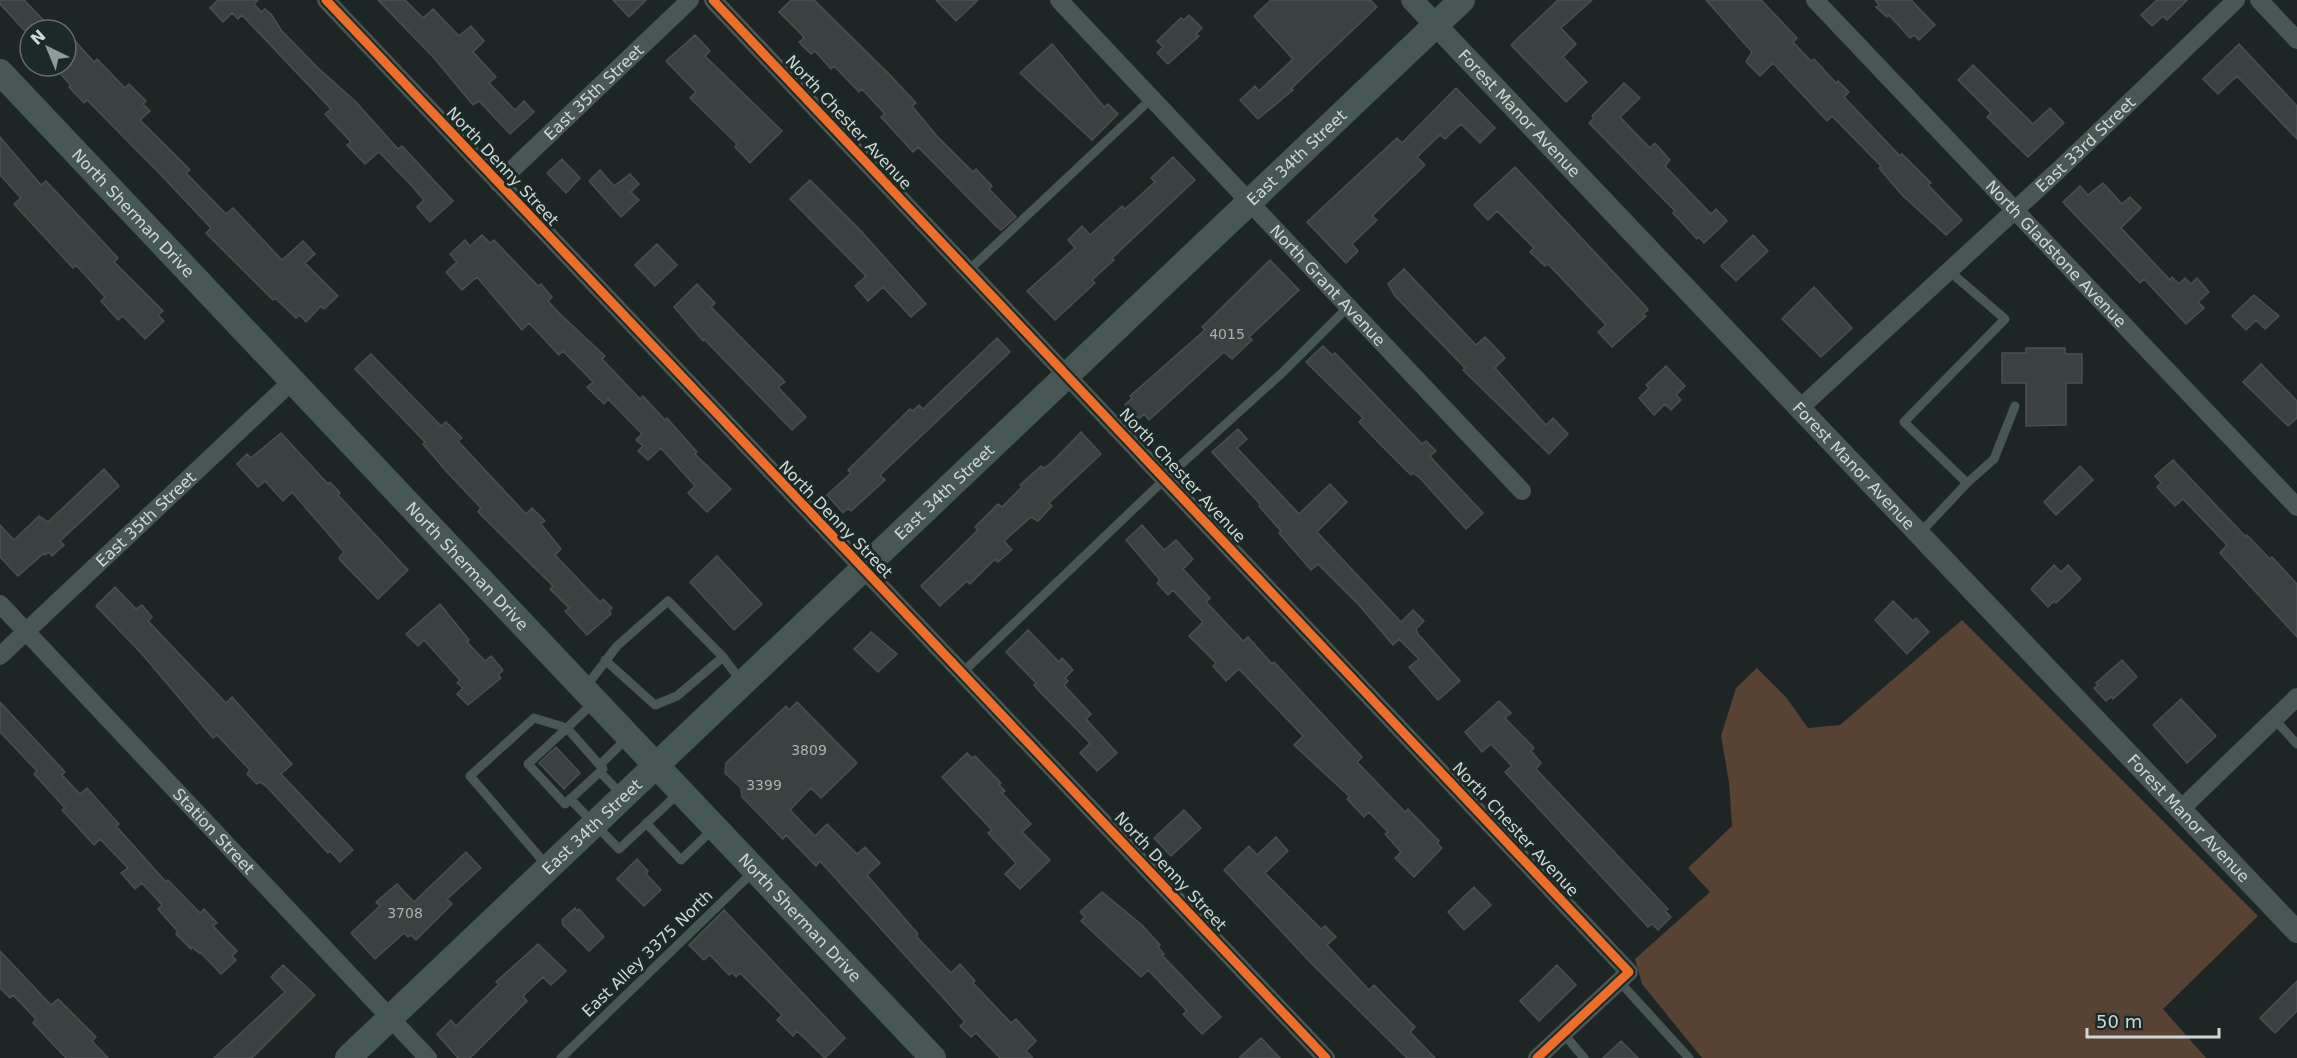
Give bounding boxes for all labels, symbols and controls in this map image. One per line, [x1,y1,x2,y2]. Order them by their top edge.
north arrow [18,18,78,78]
text: N [27,26,49,49]
street label: East 35th Street [540,41,648,144]
street label: Forest Manor Avenue [1454,46,1584,181]
street label: North Chester Avenue [781,51,916,193]
street label: East 33rd Street [2032,93,2139,196]
street label: North Denny Street [443,103,563,230]
street label: East 34th Street [1243,106,1351,209]
street label: North Sherman Drive [68,145,198,281]
street label: North Gladstone Avenue [1982,177,2130,331]
street label: North Grant Avenue [1266,221,1389,350]
house number: 4015 [1209,326,1245,342]
street label: Forest Manor Avenue [1789,398,1919,534]
street label: North Chester Avenue [1115,404,1250,546]
street label: East 34th Street [891,441,998,544]
street label: North Denny Street [775,457,896,582]
street label: East 35th Street [92,468,200,571]
street label: North Sherman Drive [402,498,532,634]
house number: 3809 [791,742,827,758]
street label: Forest Manor Avenue [2123,751,2253,886]
street label: North Chester Avenue [1448,758,1583,900]
street label: East 34th Street [538,775,646,879]
house number: 3399 [746,777,782,793]
street label: Station Street [169,785,259,878]
street label: North Denny Street [1111,808,1231,935]
street label: North Sherman Drive [734,850,865,986]
street label: East Alley 3375 North [578,886,717,1021]
house number: 3708 [387,905,423,921]
scale bar [2087,1001,2219,1039]
text: 50 m [2096,1011,2142,1032]

